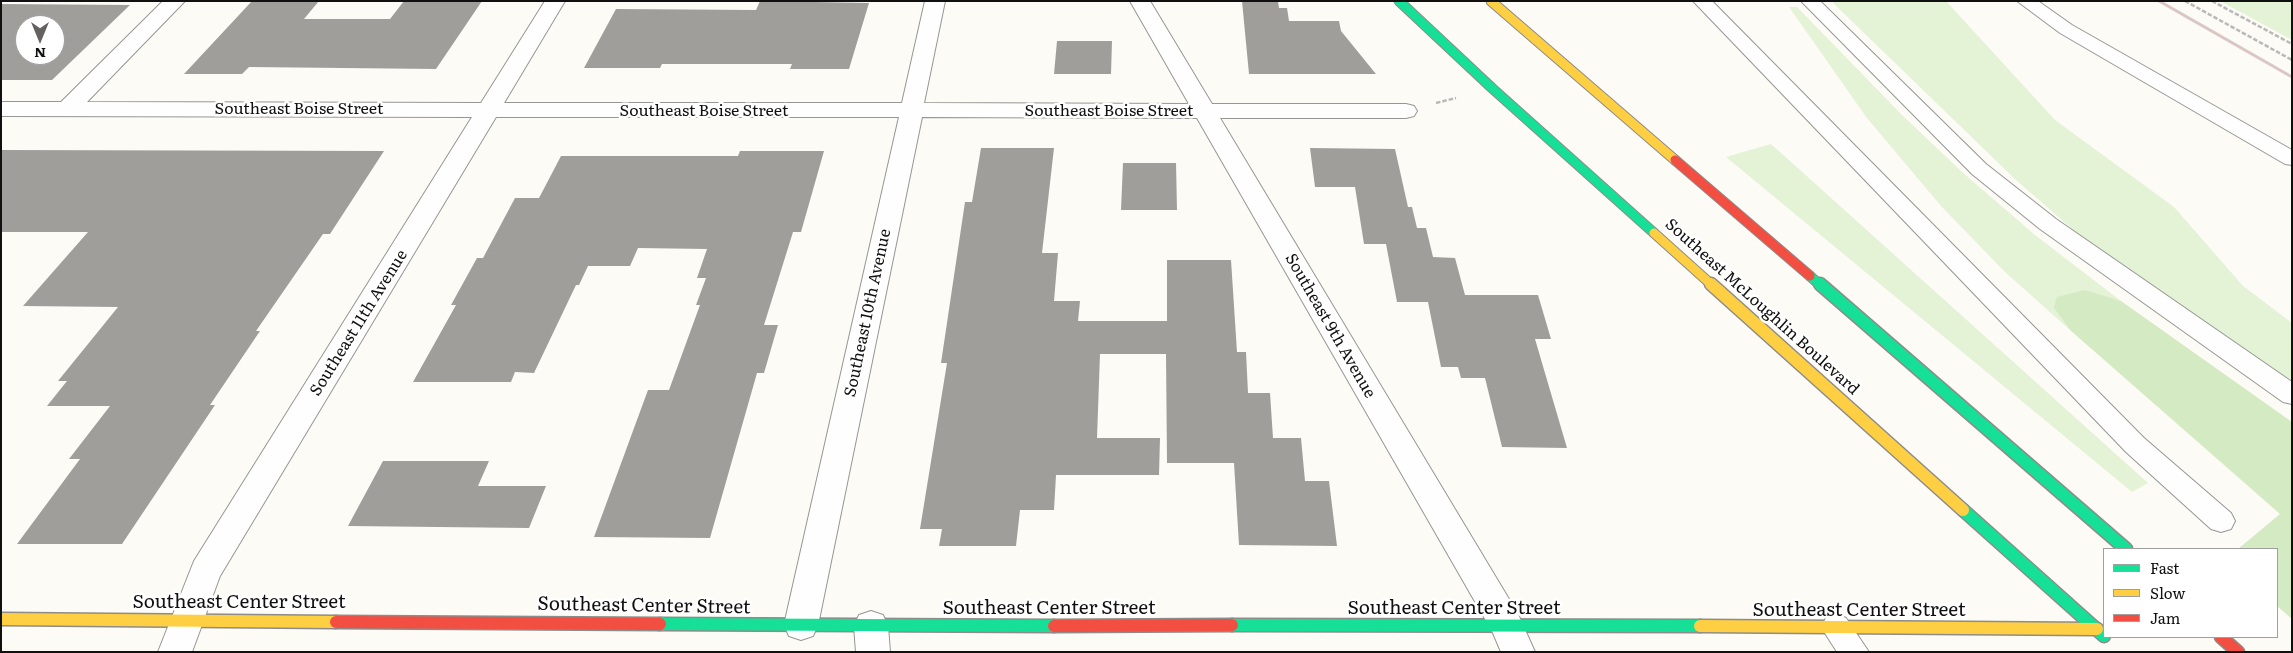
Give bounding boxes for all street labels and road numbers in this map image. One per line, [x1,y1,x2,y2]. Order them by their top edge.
street label: Southeast Boise Street [215,99,383,119]
street label: Southeast Boise Street [620,101,788,121]
street label: Southeast Boise Street [1025,101,1193,121]
street label: Southeast McLoughlin Boulevard [1661,215,1863,399]
street label: Southeast 10th Avenue [841,227,895,399]
street label: Southeast 11th Avenue [306,246,412,400]
street label: Southeast 9th Avenue [1281,250,1379,402]
street label: Southeast Center Street [132,591,346,613]
street label: Southeast Center Street [537,593,751,619]
street label: Southeast Center Street [942,597,1156,619]
street label: Southeast Center Street [1347,597,1561,619]
street label: Southeast Center Street [1752,599,1966,621]

